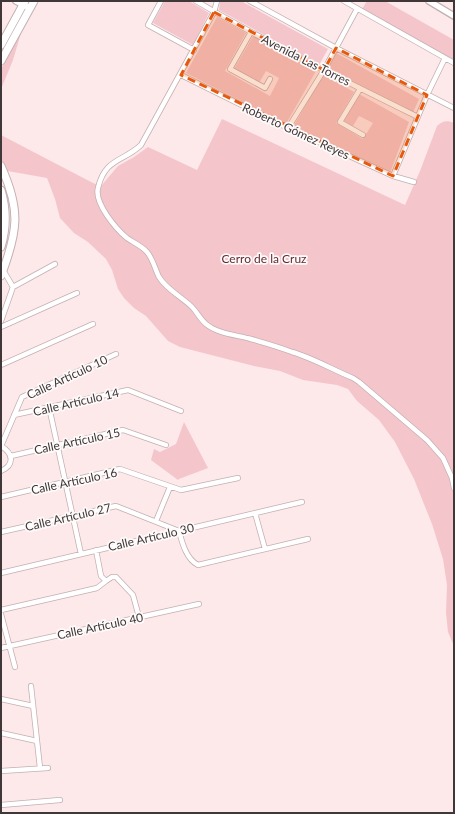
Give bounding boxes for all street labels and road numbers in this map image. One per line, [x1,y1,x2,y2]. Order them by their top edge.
street label: Avenida Las Torres [259,31,353,89]
street label: Roberto Gómez Reyes [240,100,352,162]
street label: Calle Artículo 10 [24,352,110,402]
street label: Calle Artículo 14 [32,385,120,419]
street label: Calle Artículo 15 [33,425,121,457]
street label: Calle Artículo 16 [30,465,118,497]
street label: Calle Artículo 27 [24,500,112,534]
street label: Calle Artículo 30 [107,520,195,554]
street label: Calle Artículo 40 [56,610,144,642]

